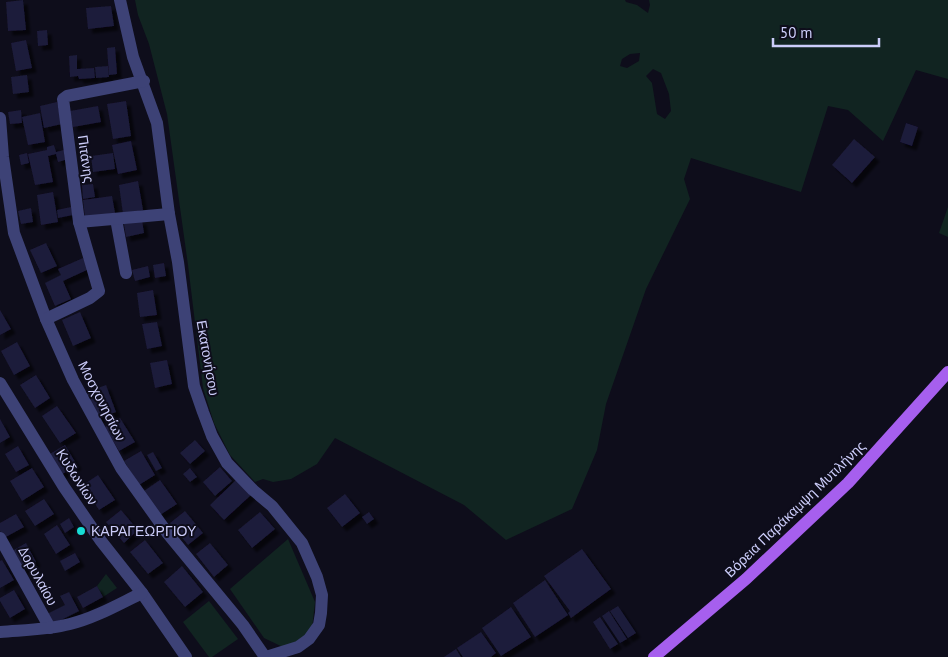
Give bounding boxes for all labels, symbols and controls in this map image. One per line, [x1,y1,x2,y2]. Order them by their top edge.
scale bar [773,15,879,47]
text: 50 m [780,23,813,42]
street label: Πιτάνης [74,134,98,184]
street label: Εκατονήσου [193,319,223,397]
street label: Μοσχονησίων [74,358,130,444]
street label: Βόρεια Παράκαμψη Μυτιλήνης [721,437,869,581]
street label: Κυδωνίων [52,445,102,509]
place label: ΚΑΡΑΓΕΩΡΓΙΟΥ [91,522,197,540]
marker: ΚΑΡΑΓΕΩΡΓΙΟΥ [75,525,87,537]
street label: Δορυλαίου [14,543,62,609]

